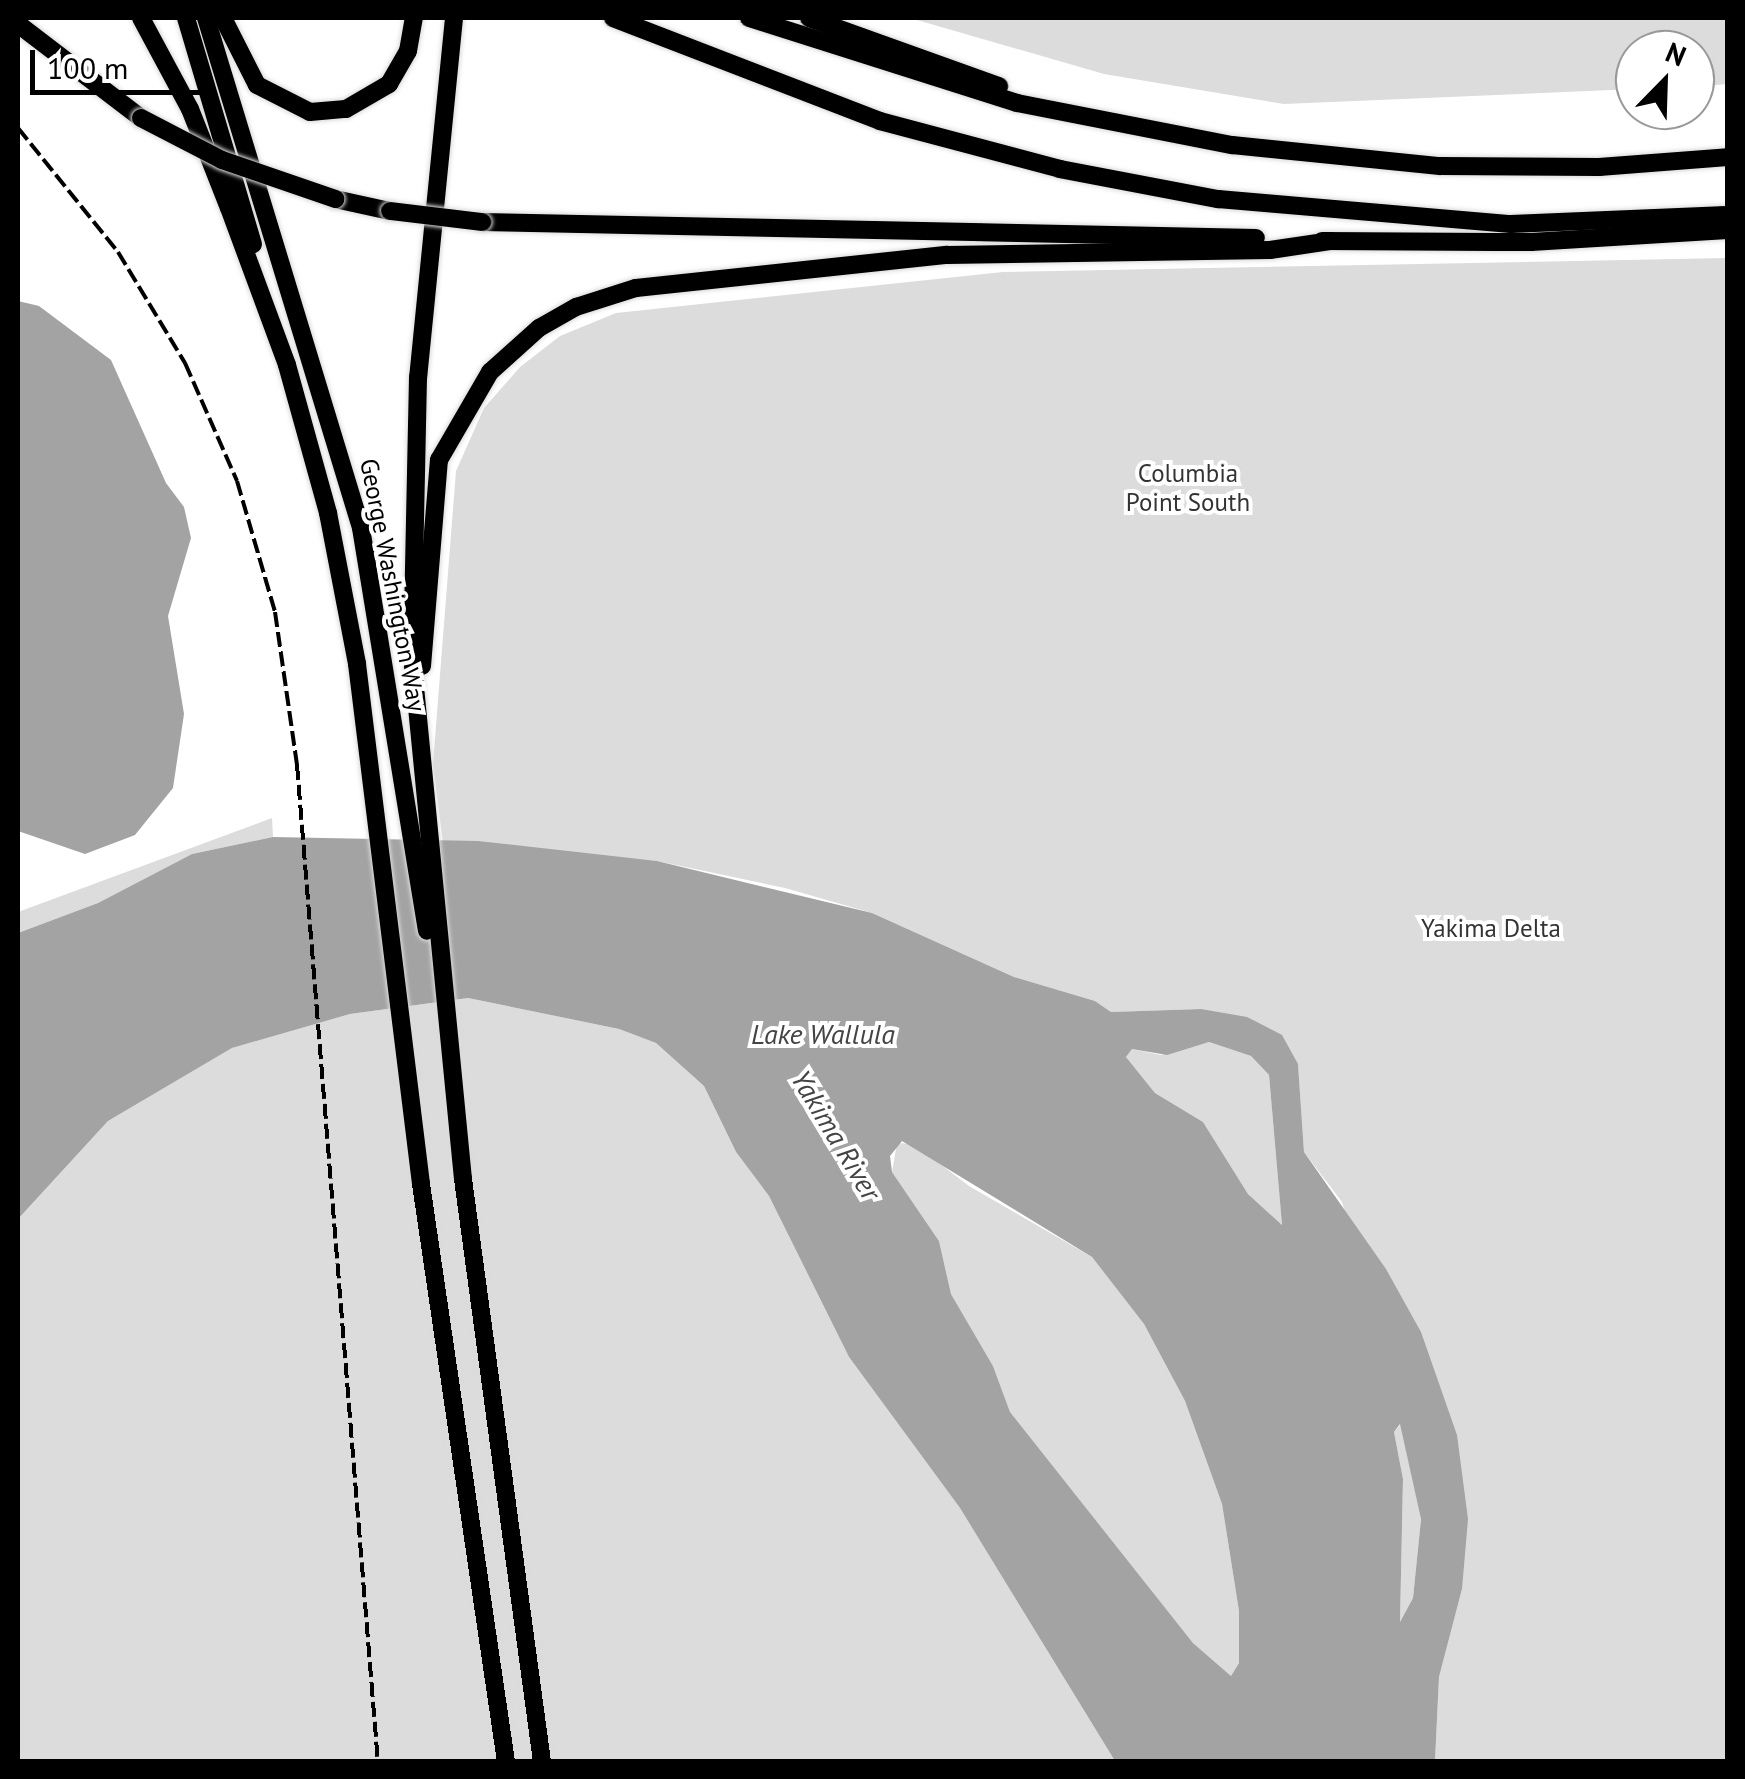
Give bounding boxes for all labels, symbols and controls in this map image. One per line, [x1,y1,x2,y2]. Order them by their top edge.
scale bar [35,30,210,92]
north arrow [1615,30,1715,130]
text: N [1660,33,1692,74]
text: 100 m [47,48,128,87]
street label: George Washington Way [354,455,432,715]
park label: Columbia Point South [1126,459,1250,518]
park label: Yakima Delta [1421,913,1561,943]
water label: Lake Wallula [751,1017,895,1051]
water label: Yakima River [784,1064,888,1206]

